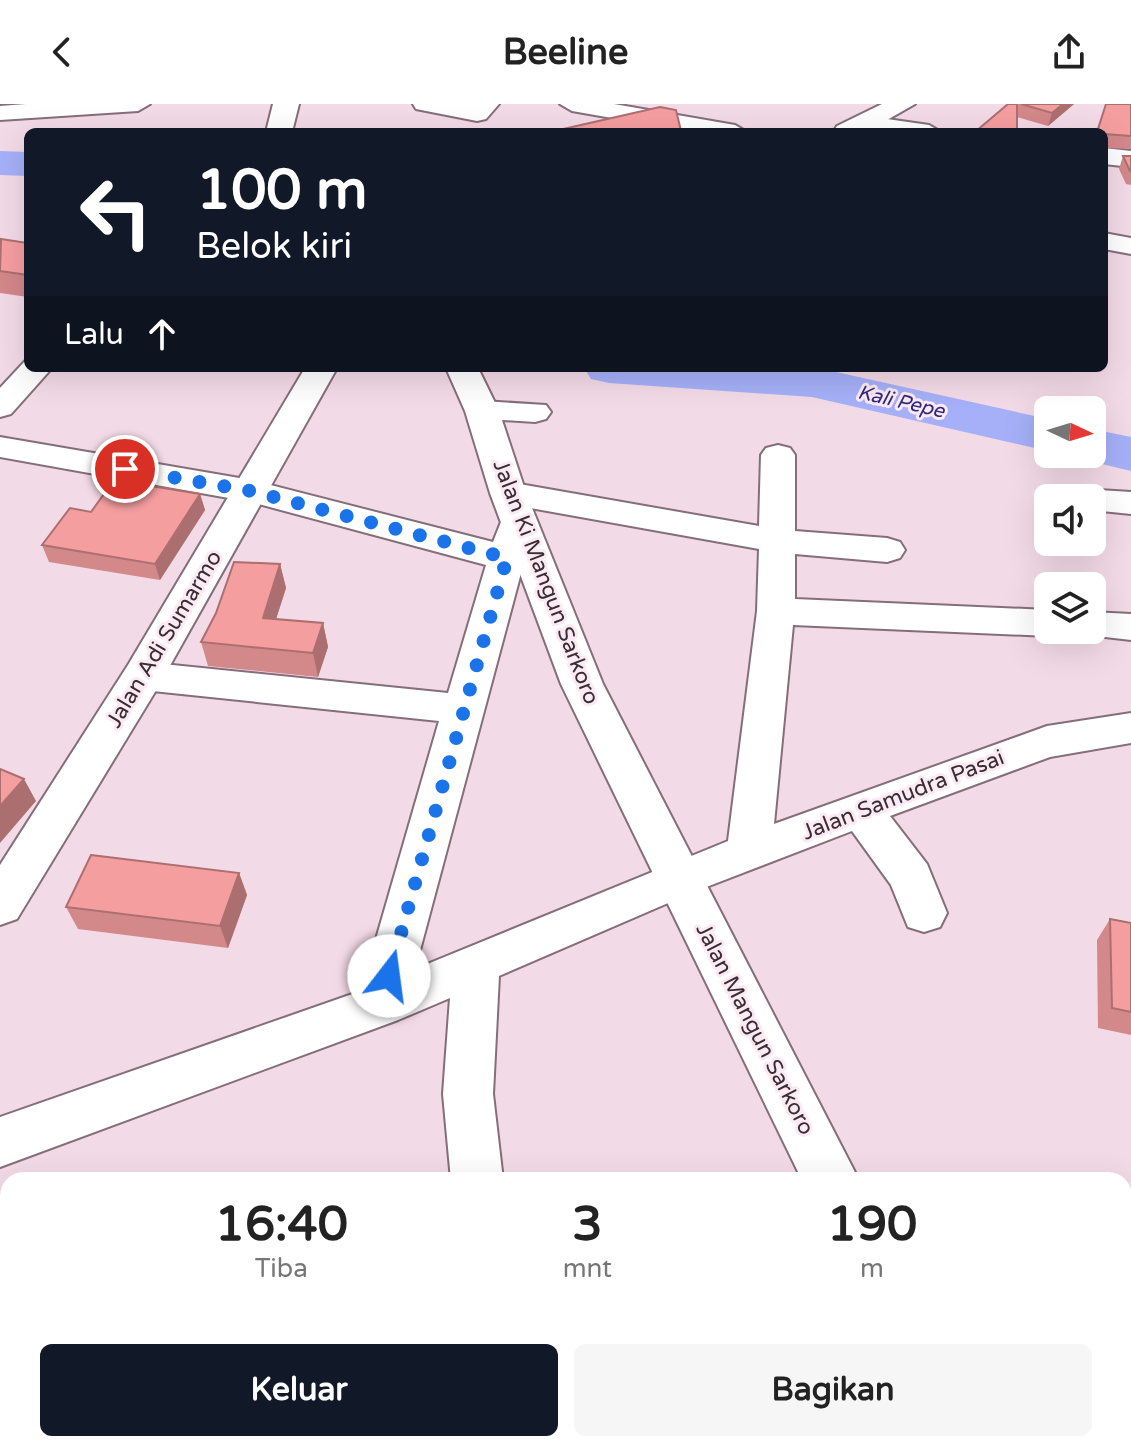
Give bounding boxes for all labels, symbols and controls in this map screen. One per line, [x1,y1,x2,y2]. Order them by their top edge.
icon: back [40,30,84,74]
icon: share [1047,30,1091,74]
text: Beeline [503,31,628,74]
text: 100 m [196,157,367,224]
icon: left [64,160,168,264]
text: Belok kiri [196,225,352,268]
icon: ahead [140,312,184,356]
text: Lalu [64,316,124,353]
water label: Kali Pepe [855,380,948,424]
north arrow [1034,396,1106,468]
map controls [1034,396,1106,644]
pin [91,435,159,503]
icon: arrive [103,447,147,491]
street label: Jalan Ki Mangun Sarkoro [487,456,605,708]
button: sound [1034,484,1106,556]
street label: Jalan Adi Sumarmo [101,546,227,732]
button: layers [1034,572,1106,644]
street label: Jalan Samudra Pasai [798,744,1008,846]
street label: Jalan Mangun Sarkoro [690,919,820,1139]
position arrow [347,934,431,1018]
text: 16:40 [215,1196,348,1254]
text: 3 [572,1196,602,1254]
text: 190 [827,1196,917,1254]
text: Tiba [255,1253,308,1284]
text: mnt [563,1253,612,1284]
text: m [860,1253,884,1284]
button: Keluar [40,1344,558,1436]
button: Bagikan [574,1344,1092,1436]

